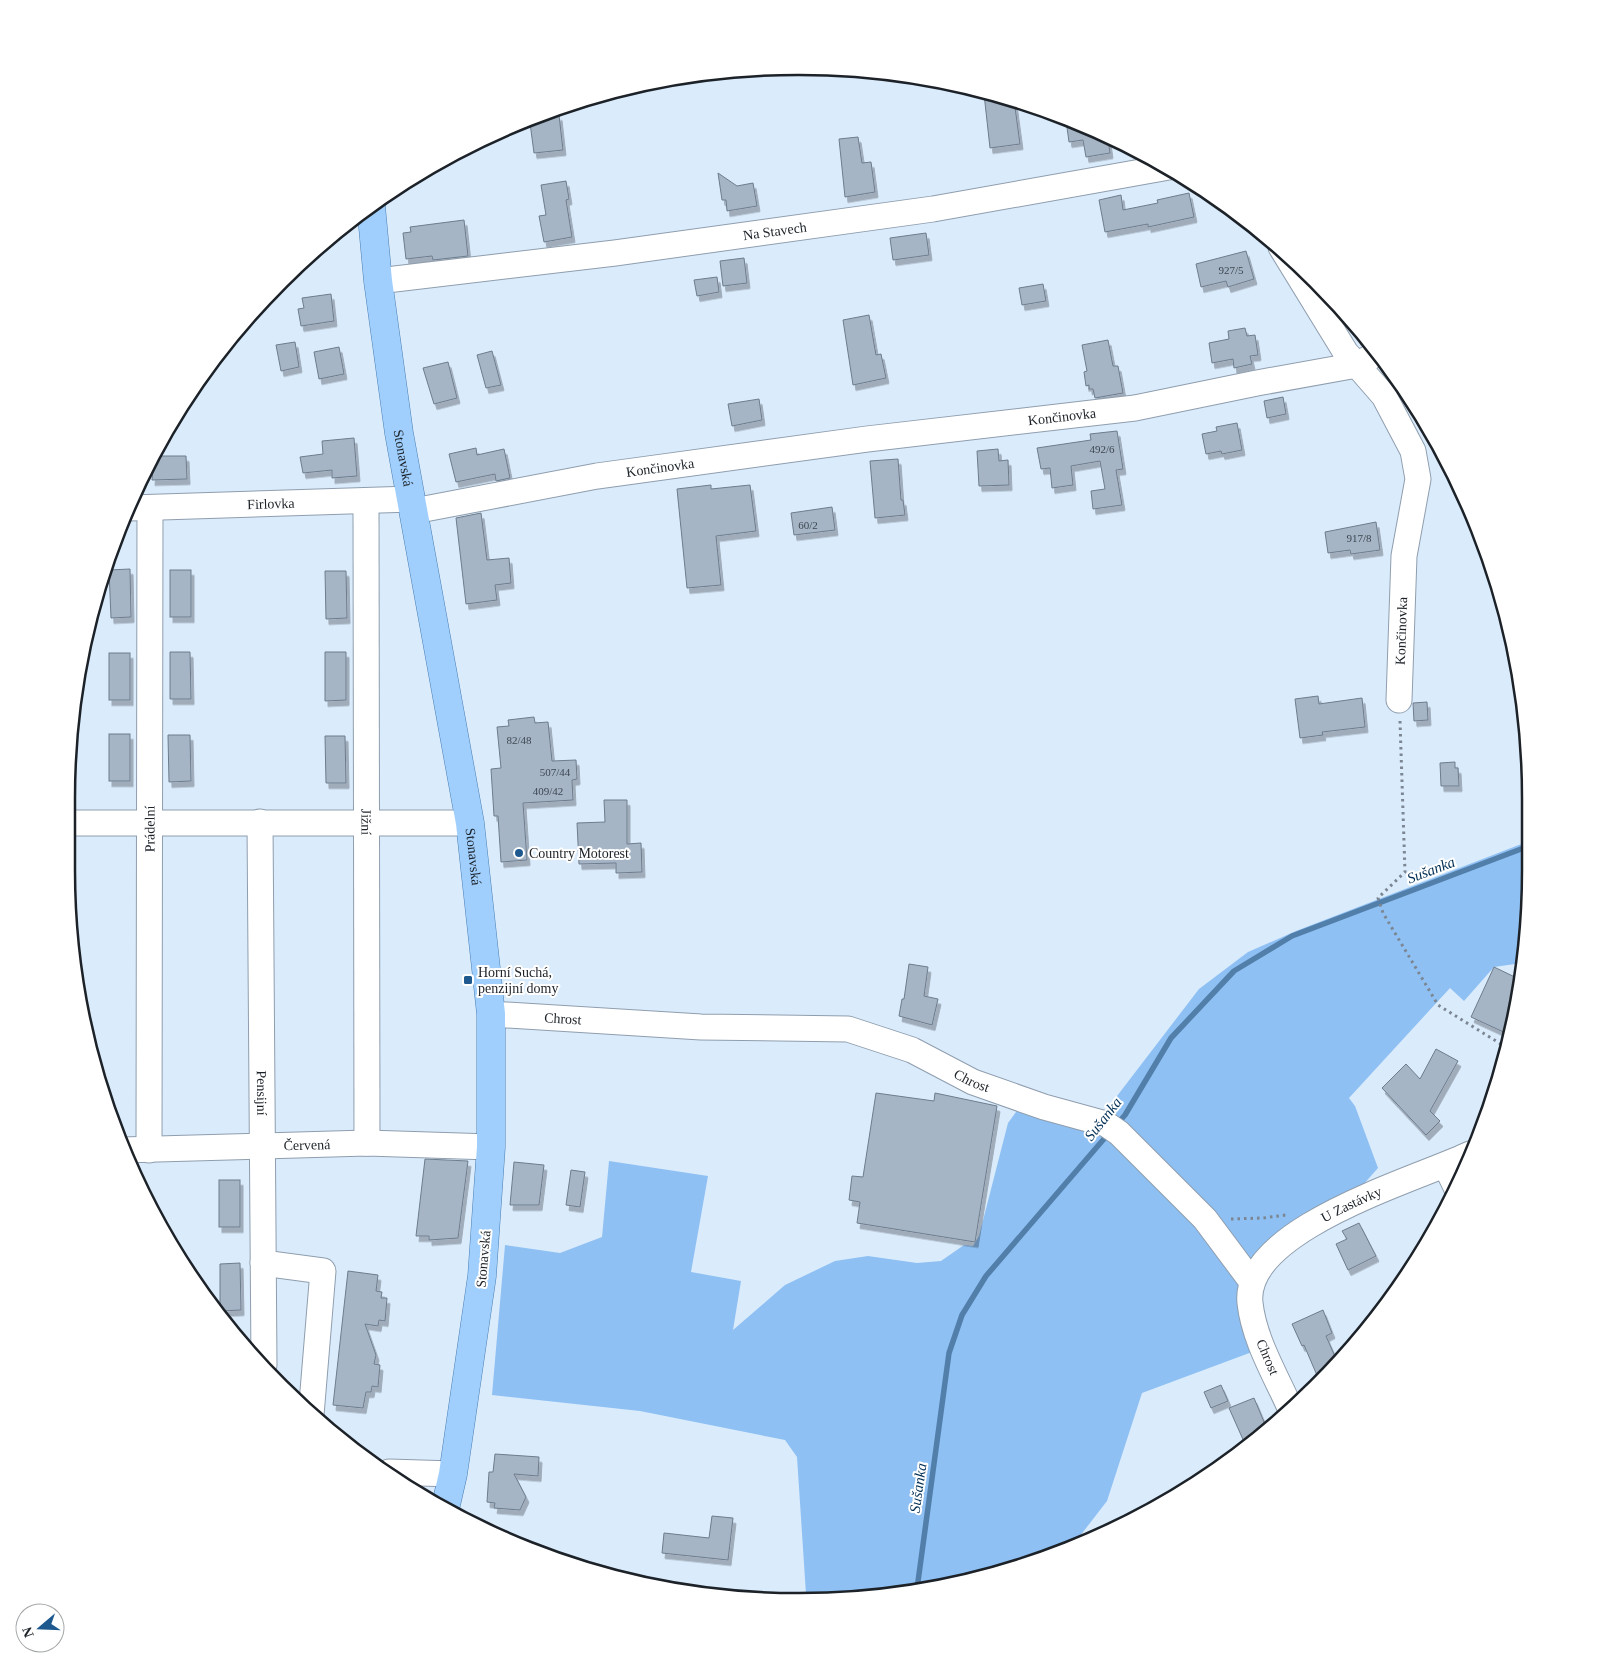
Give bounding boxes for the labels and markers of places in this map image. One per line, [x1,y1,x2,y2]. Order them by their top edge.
place label: Country Motorest [529,846,629,861]
marker: Country Motorest [513,847,525,859]
place label: Horní Suchá, penzijní domy [478,965,559,996]
marker: Horní Suchá, penzijní domy [462,974,474,986]

